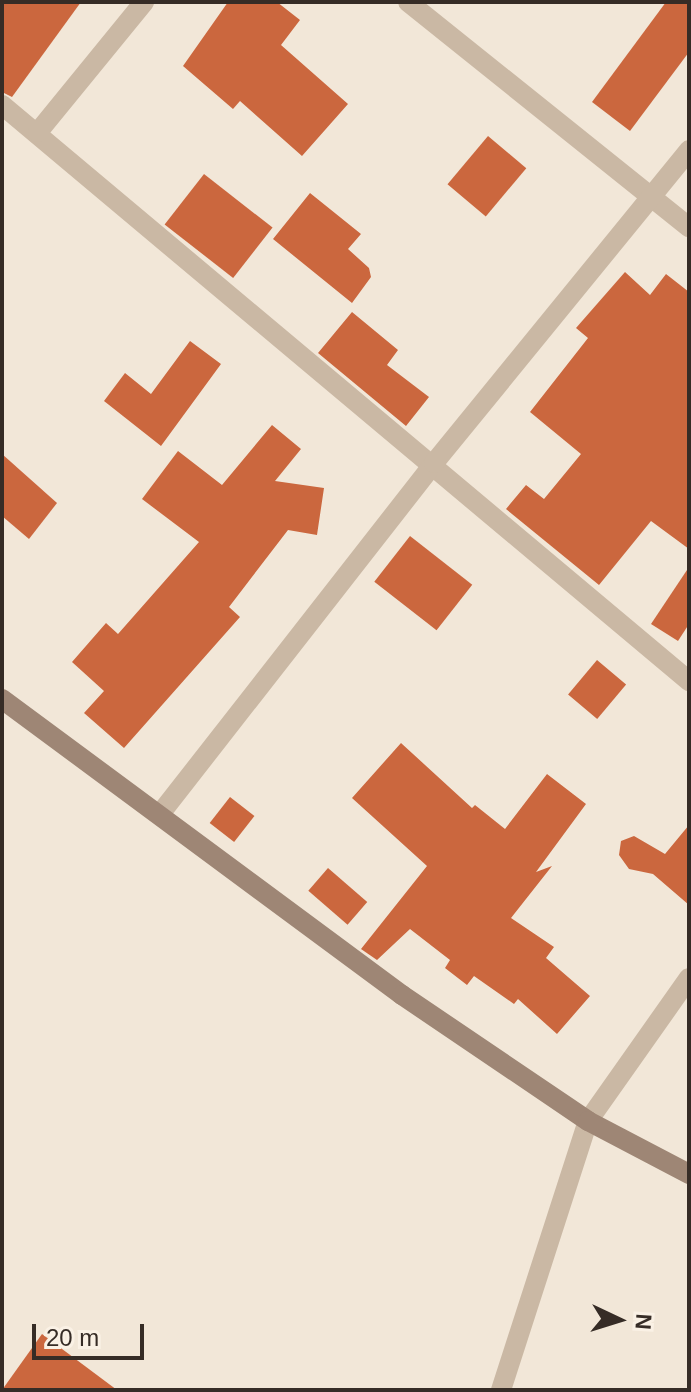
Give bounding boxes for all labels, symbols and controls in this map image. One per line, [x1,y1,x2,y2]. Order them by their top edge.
north arrow [579,1280,659,1360]
scale bar [36,1308,148,1358]
text: N [630,1313,656,1330]
text: 20 m [46,1324,99,1351]

